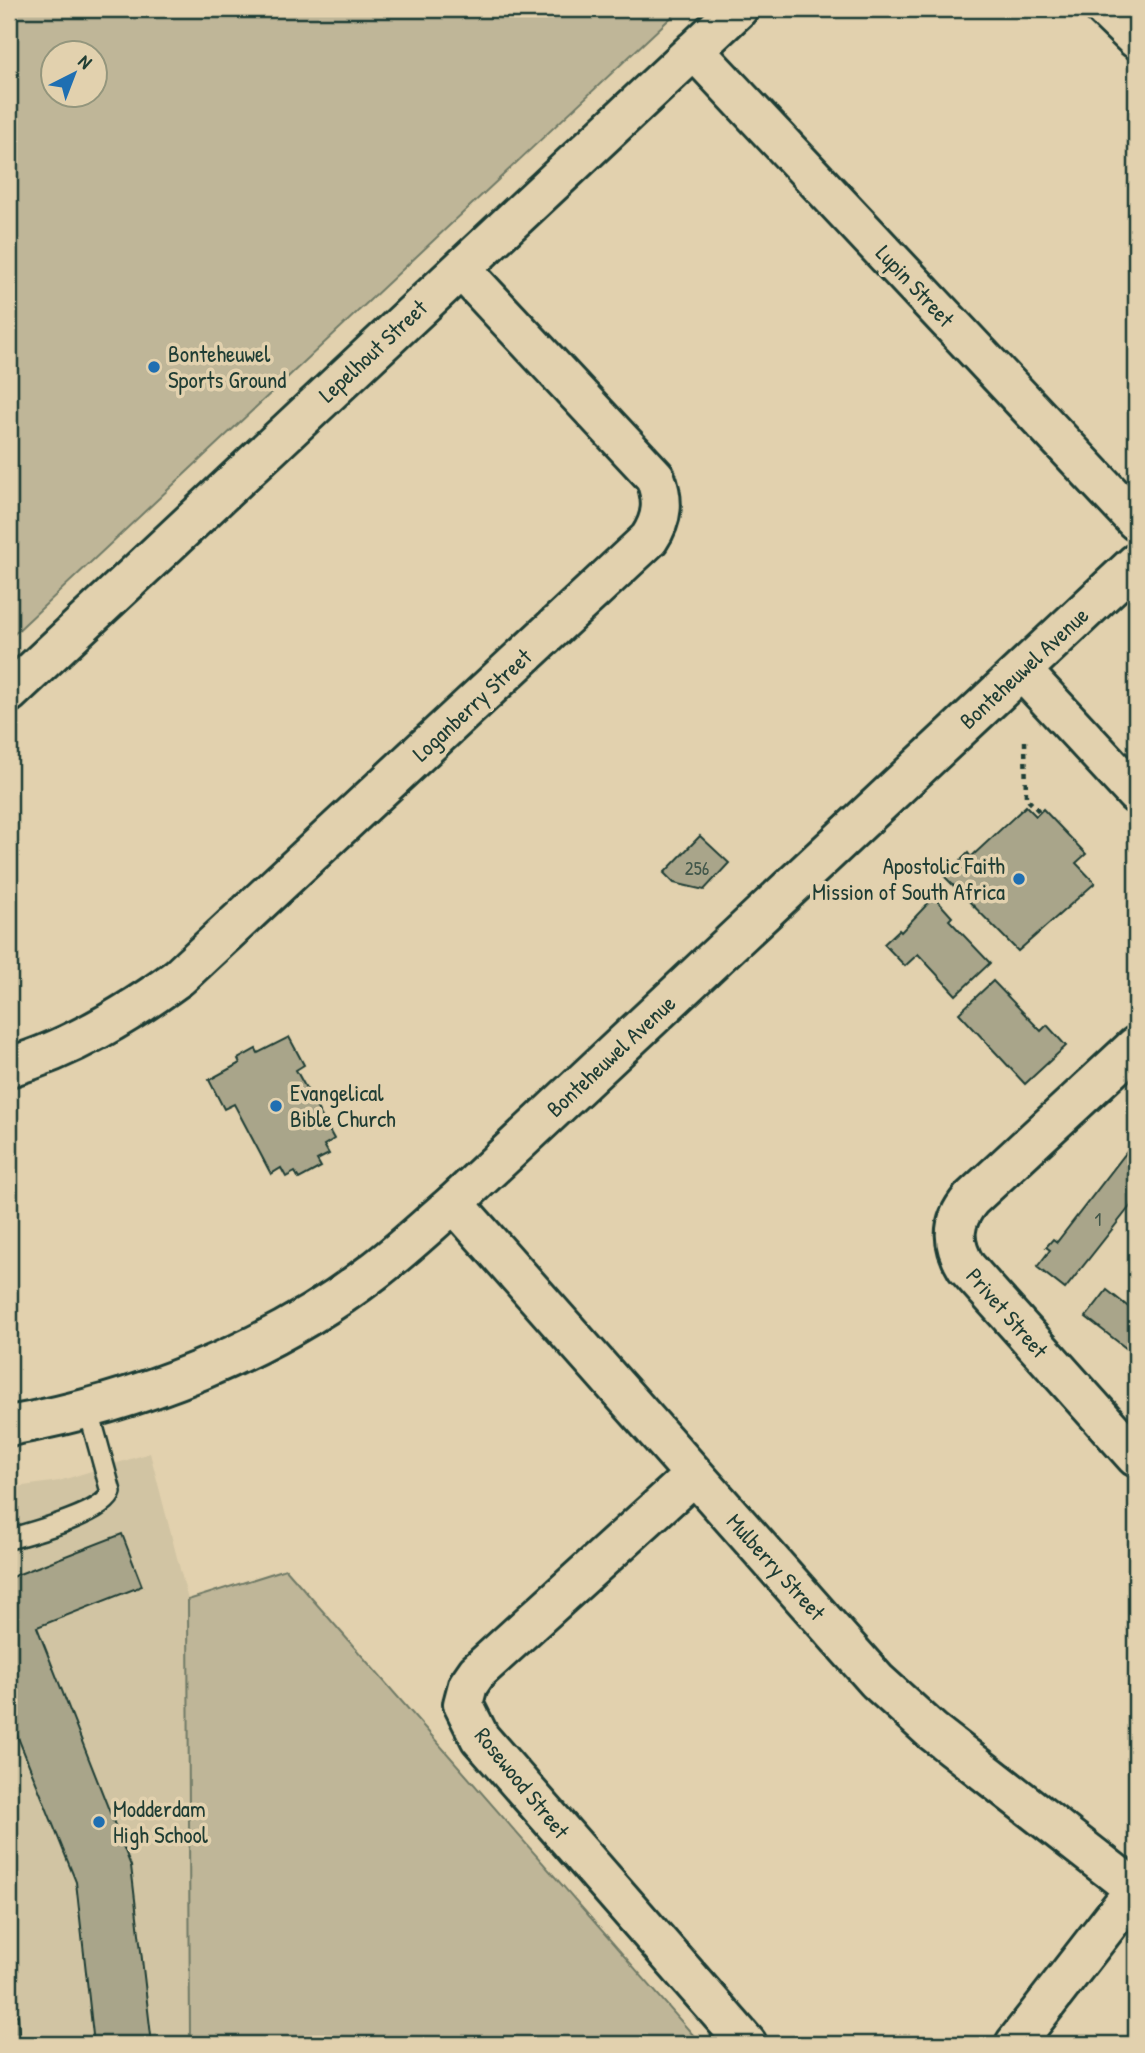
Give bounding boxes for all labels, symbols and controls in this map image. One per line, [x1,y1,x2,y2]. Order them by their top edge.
north arrow [38,38,108,108]
text: N [73,48,98,74]
street label: Lupin Street [869,238,962,334]
street label: Lepelhout Street [312,292,434,409]
place label: Bonteheuwel Sports Ground [168,338,286,395]
marker: Bonteheuwel Sports Ground [146,359,162,375]
street label: Bonteheuwel Avenue [952,600,1095,736]
street label: Loganberry Street [405,641,539,768]
place label: Apostolic Faith Mission of South Africa [812,850,1005,907]
house number: 256 [685,855,709,881]
marker: Apostolic Faith Mission of South Africa [1011,871,1027,887]
street label: Bonteheuwel Avenue [539,988,682,1124]
place label: Evangelical Bible Church [290,1077,396,1134]
marker: Evangelical Bible Church [268,1098,284,1114]
house number: 1 [1095,1206,1102,1232]
street label: Privet Street [960,1261,1056,1365]
street label: Mulberry Street [720,1507,833,1628]
street label: Rosewood Street [468,1721,578,1846]
place label: Modderdam High School [113,1793,209,1850]
marker: Modderdam High School [91,1814,107,1830]

